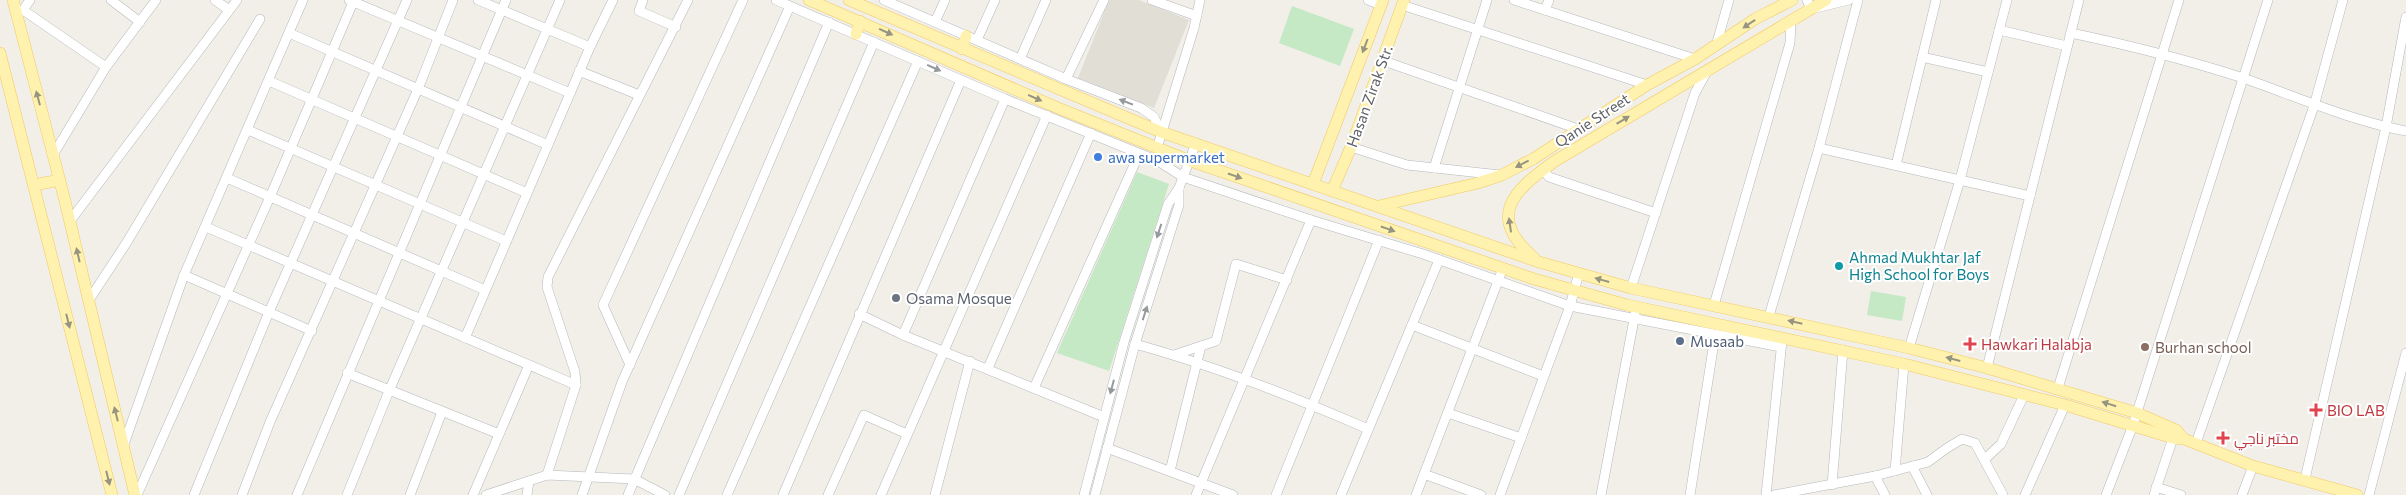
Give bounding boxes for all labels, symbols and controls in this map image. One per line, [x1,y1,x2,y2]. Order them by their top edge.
one-way arrow [1742,19,1756,29]
one-way arrow [879,29,893,37]
one-way arrow [1361,38,1368,53]
street label: Hasan Zirak Str. [1342,42,1396,150]
one-way arrow [927,64,941,72]
street label: Qanie Street [1551,89,1633,151]
one-way arrow [34,90,42,105]
one-way arrow [1028,94,1042,102]
one-way arrow [1119,98,1134,105]
one-way arrow [1616,116,1629,125]
place label: awa supermarket [1108,148,1225,166]
marker: awa supermarket [1092,151,1104,163]
one-way arrow [1515,160,1529,168]
one-way arrow [1227,173,1242,180]
one-way arrow [1506,216,1514,232]
one-way arrow [1155,224,1162,239]
one-way arrow [1381,226,1396,233]
one-way arrow [74,248,82,263]
place label: Ahmad Mukhtar Jaf High School for Boys [1849,248,1990,283]
marker: Ahmad Mukhtar Jaf High School for Boys [1833,260,1845,272]
one-way arrow [1594,275,1609,283]
place label: Osama Mosque [906,289,1012,307]
marker: Osama Mosque [890,292,902,304]
one-way arrow [1141,305,1149,320]
one-way arrow [64,313,72,328]
one-way arrow [1787,318,1802,326]
place label: Musaab [1690,332,1744,350]
marker: Musaab [1674,335,1686,347]
place label: Hawkari Halabja [1981,335,2092,353]
marker: Hawkari Halabja [1963,337,1977,351]
place label: Burhan school [2155,338,2252,356]
marker: Burhan school [2139,341,2151,353]
one-way arrow [1945,355,1960,363]
one-way arrow [1108,380,1116,395]
one-way arrow [2101,400,2116,408]
place label: BIO LAB [2327,401,2385,419]
marker: BIO LAB [2309,403,2323,417]
one-way arrow [112,406,120,421]
place label: مختبر ناجي [2234,429,2299,451]
marker: مختبر ناجي [2216,431,2230,445]
one-way arrow [104,471,112,486]

